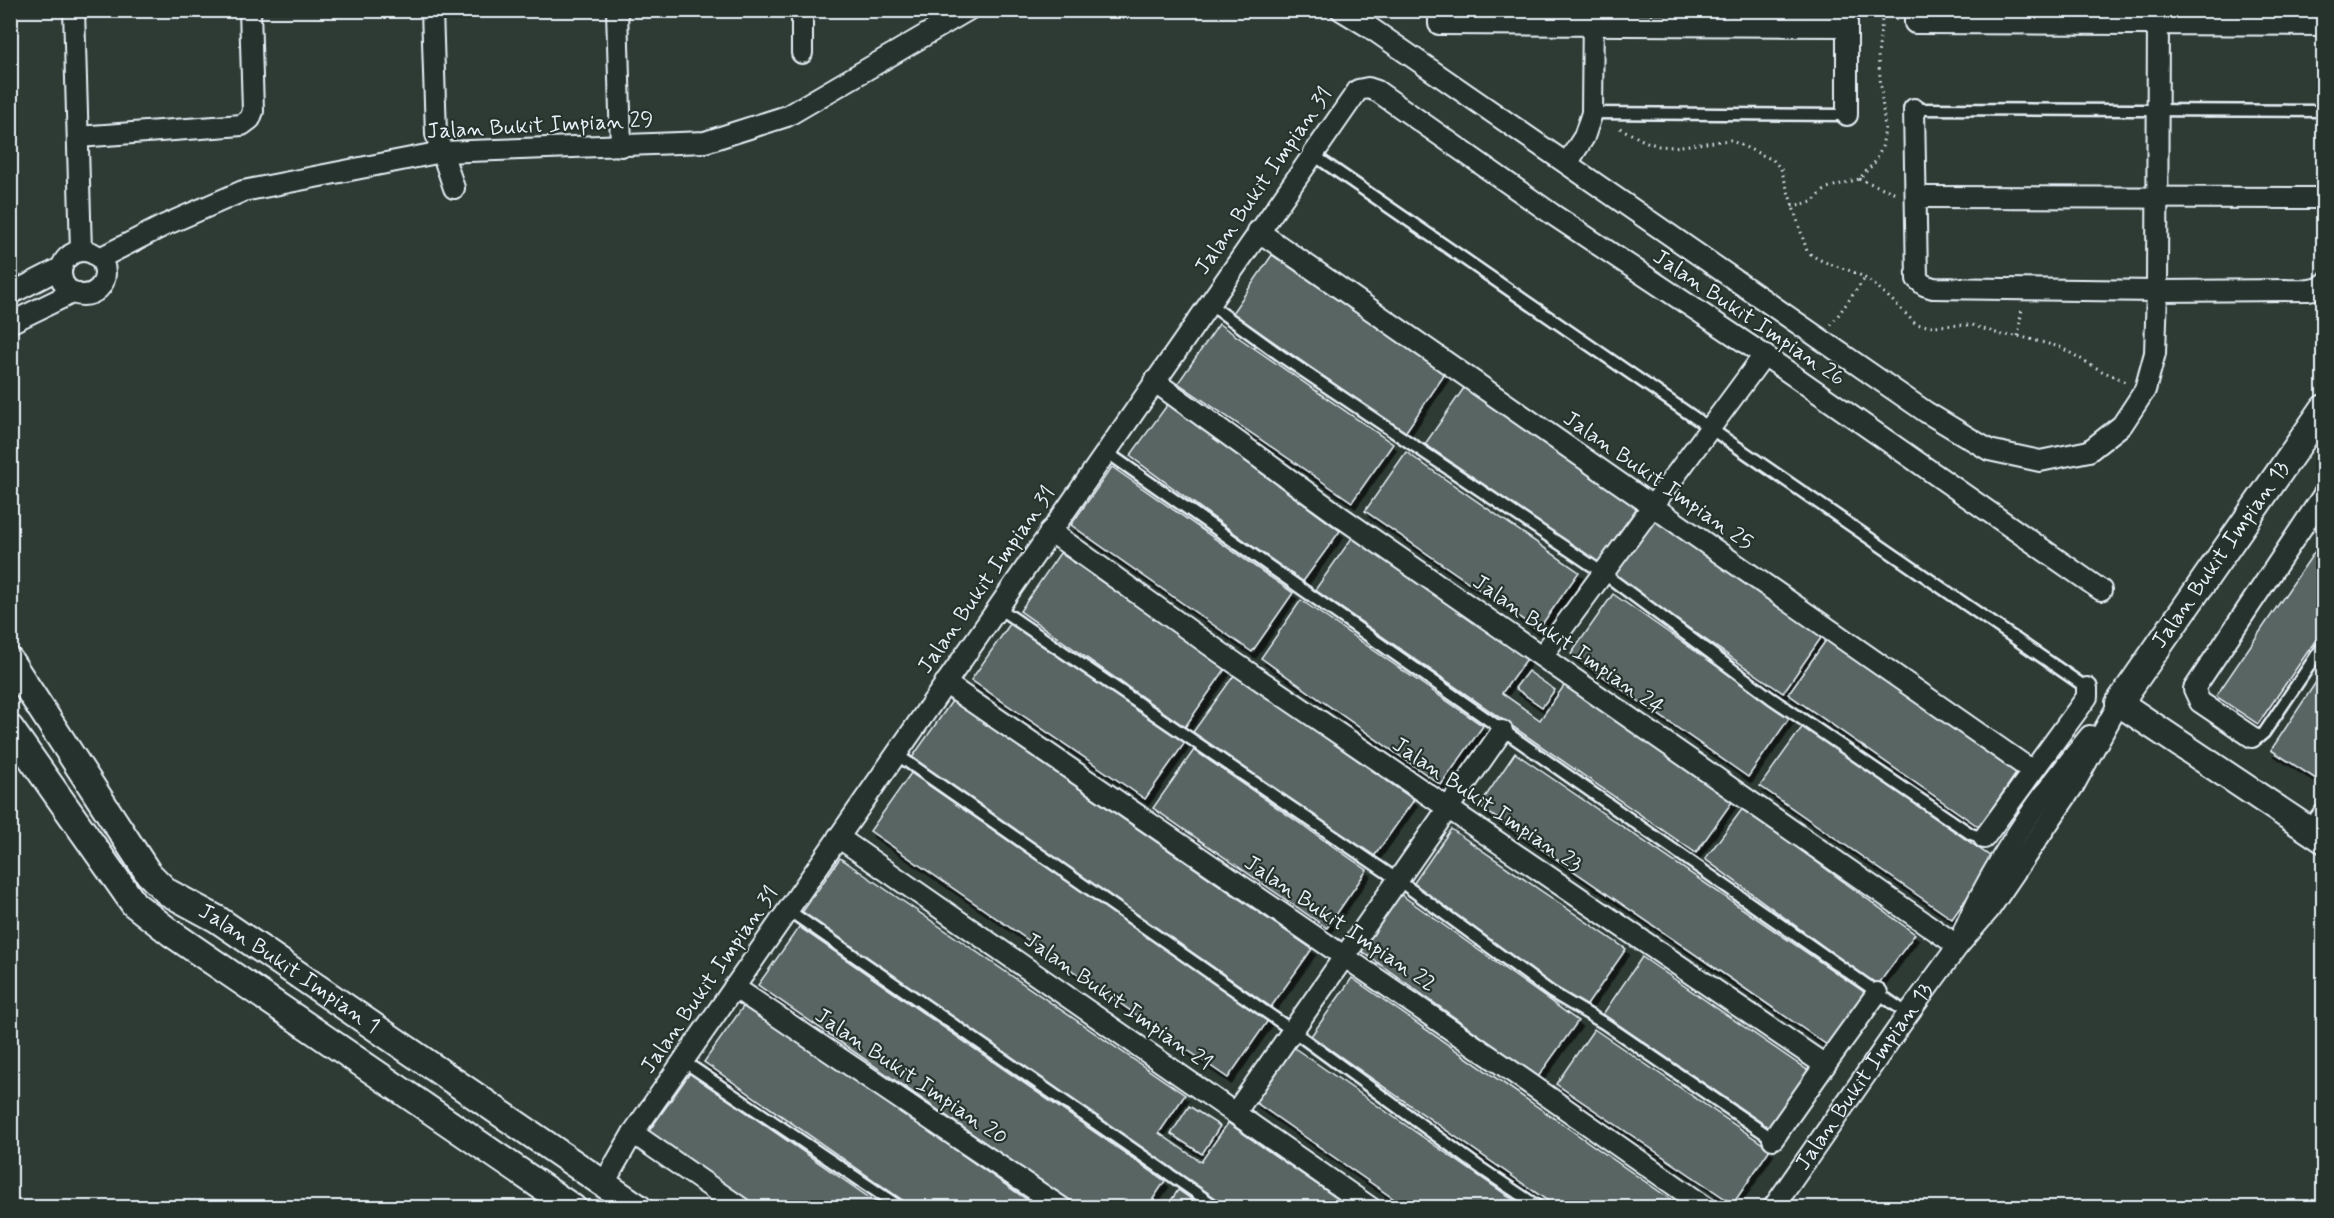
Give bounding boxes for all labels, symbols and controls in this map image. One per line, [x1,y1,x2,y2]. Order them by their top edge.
street label: Jalan Bukit Impian 31 [1189,82,1339,280]
street label: Jalan Bukit Impian 29 [426,106,654,146]
street label: Jalan Bukit Impian 26 [1647,243,1851,393]
street label: Jalan Bukit Impian 25 [1557,405,1759,557]
street label: Jalan Bukit Impian 13 [2146,456,2296,654]
street label: Jalan Bukit Impian 31 [912,481,1062,679]
street label: Jalan Bukit Impian 24 [1467,568,1669,722]
street label: Jalan Bukit Impian 23 [1387,731,1587,879]
street label: Jalan Bukit Impian 22 [1239,849,1441,999]
street label: Jalan Bukit Impian 31 [635,881,785,1079]
street label: Jalan Bukit Impian 1 [193,898,385,1040]
street label: Jalan Bukit Impian 21 [1018,926,1218,1078]
street label: Jalan Bukit Impian 13 [1789,978,1940,1176]
street label: Jalan Bukit Impian 20 [809,1002,1013,1152]

